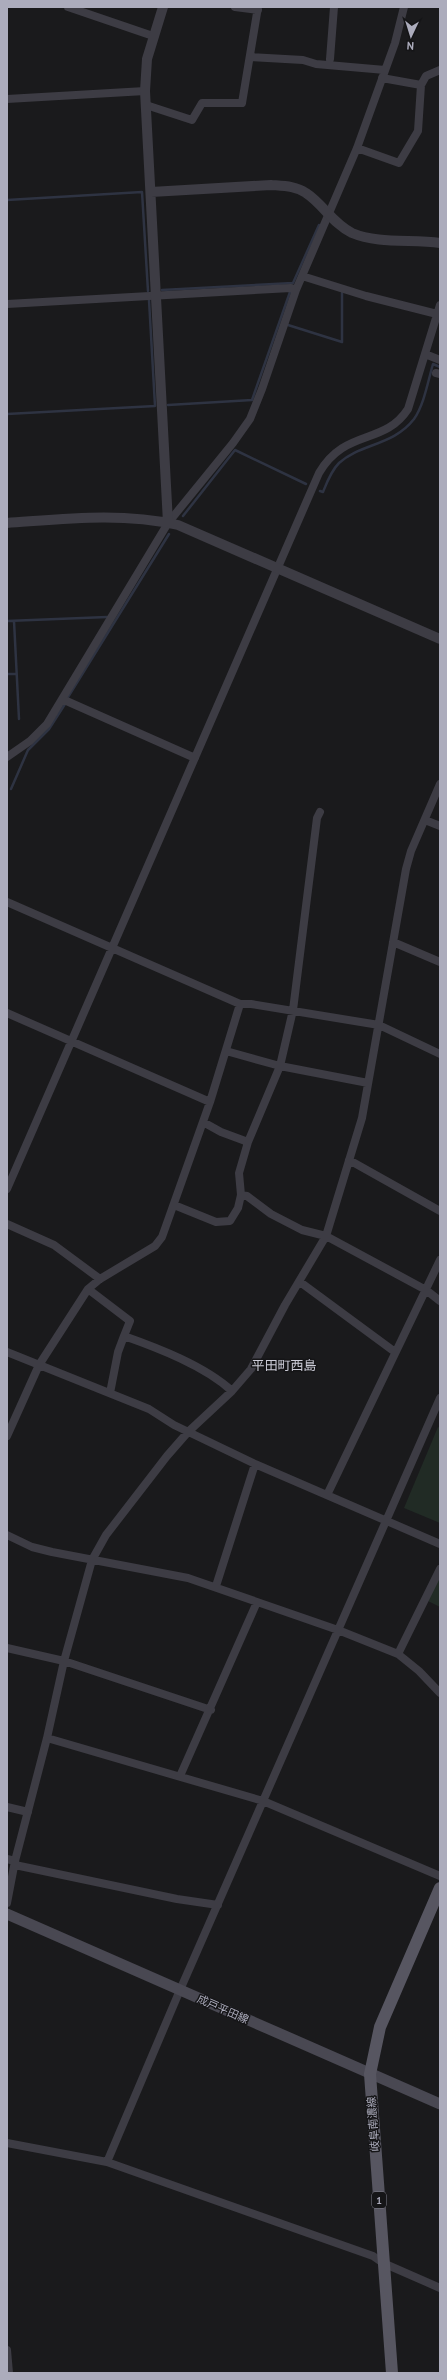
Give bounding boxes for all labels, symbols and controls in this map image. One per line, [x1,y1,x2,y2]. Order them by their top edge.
north arrow [391,16,431,56]
text: N [406,39,414,53]
district label: 平田町西島 [251,1357,317,1374]
street label: 成戸平田線 [195,1991,251,2027]
street label: 岐阜南濃線 [364,2096,382,2152]
road number: 1 [372,2192,386,2208]

